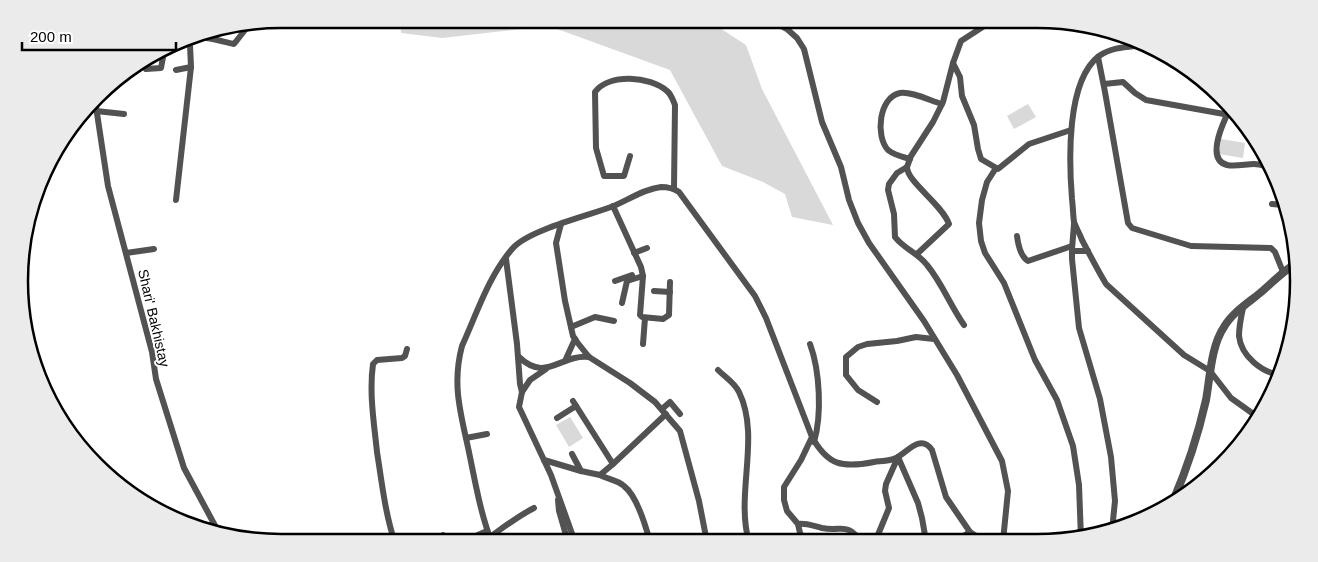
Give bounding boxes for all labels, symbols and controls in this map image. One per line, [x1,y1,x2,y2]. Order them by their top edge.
scale bar [22,20,176,52]
text: 200 m [30,28,72,45]
street label: Shari' Bakhistay [135,268,173,368]

